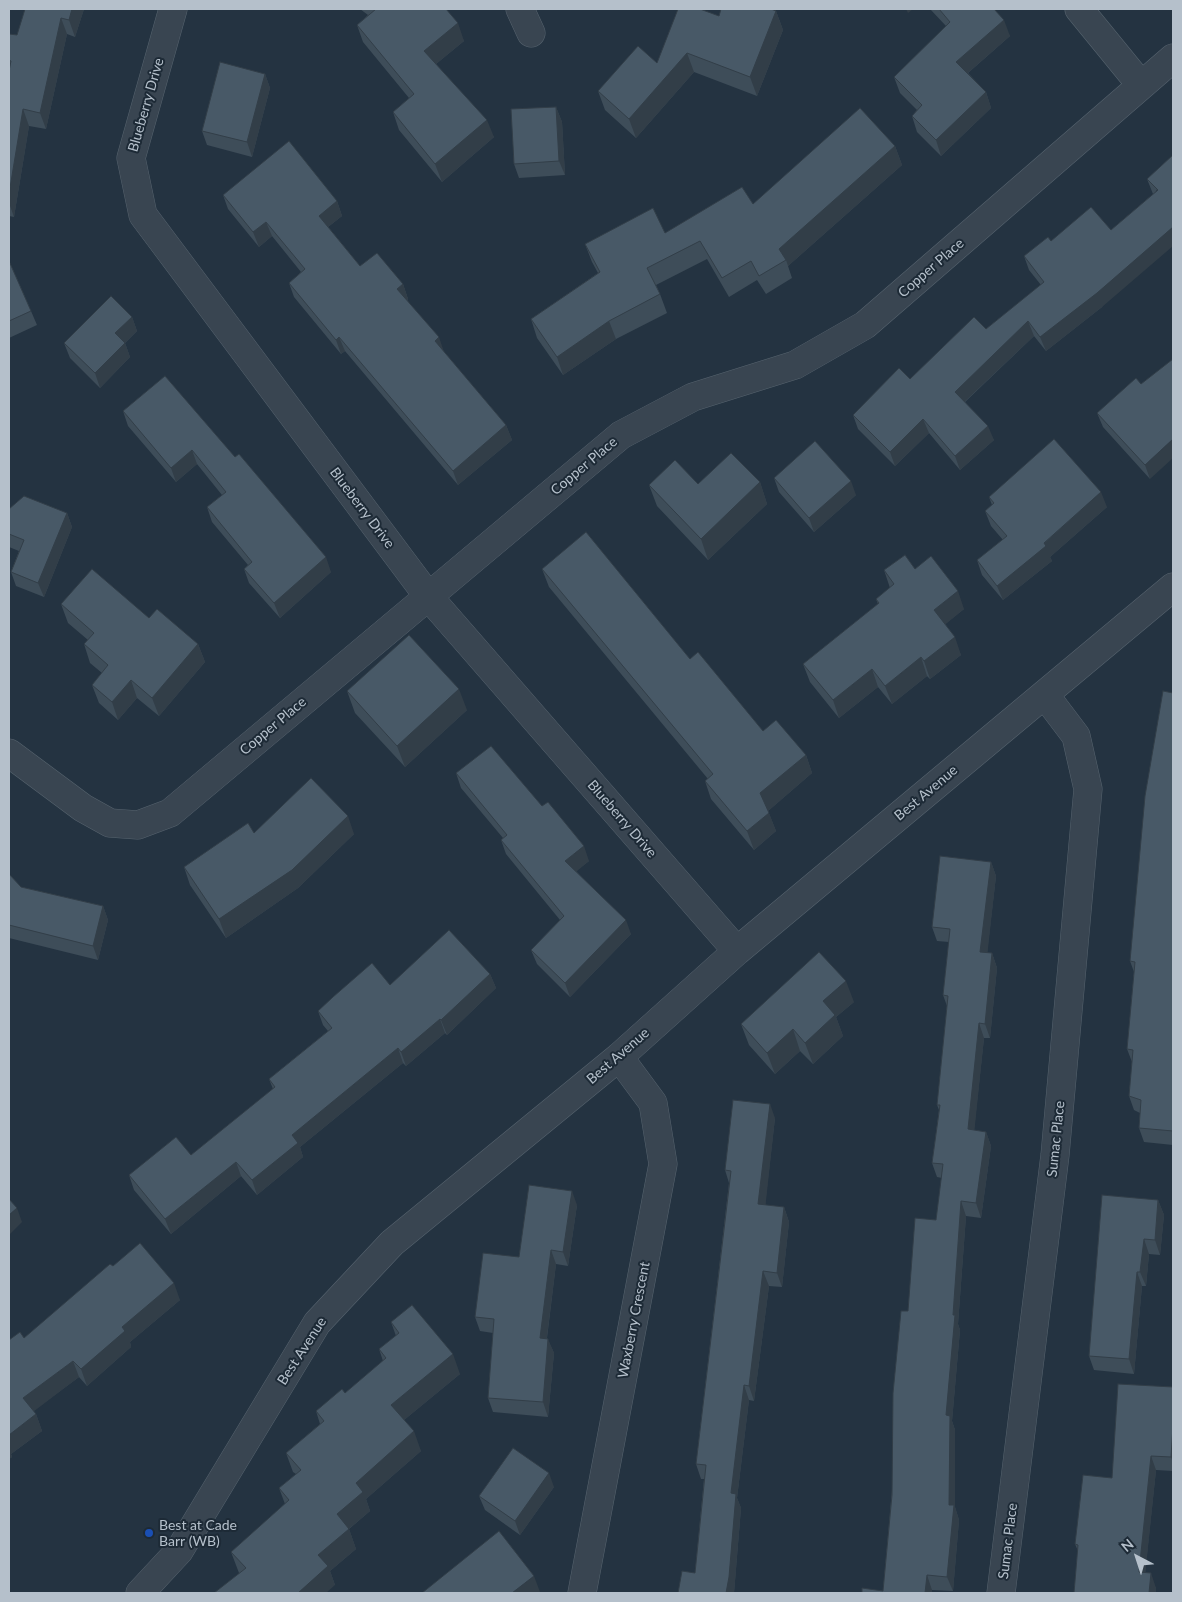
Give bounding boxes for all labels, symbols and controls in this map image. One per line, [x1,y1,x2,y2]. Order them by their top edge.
street label: Blueberry Drive [125,56,167,154]
street label: Copper Place [895,235,967,301]
street label: Copper Place [547,433,621,499]
street label: Blueberry Drive [326,464,398,552]
street label: Copper Place [236,693,310,759]
street label: Best Avenue [891,762,961,824]
street label: Blueberry Drive [584,777,660,861]
street label: Best Avenue [583,1024,653,1088]
street label: Sumac Place [1044,1100,1068,1178]
street label: Waxberry Crescent [614,1260,654,1380]
street label: Best Avenue [274,1314,330,1388]
street label: Sumac Place [995,1502,1021,1580]
place label: Best at Cade Barr (WB) [159,1517,237,1550]
marker: Best at Cade Barr (WB) [143,1527,155,1539]
north arrow [1112,1532,1162,1582]
text: N [1117,1535,1137,1555]

